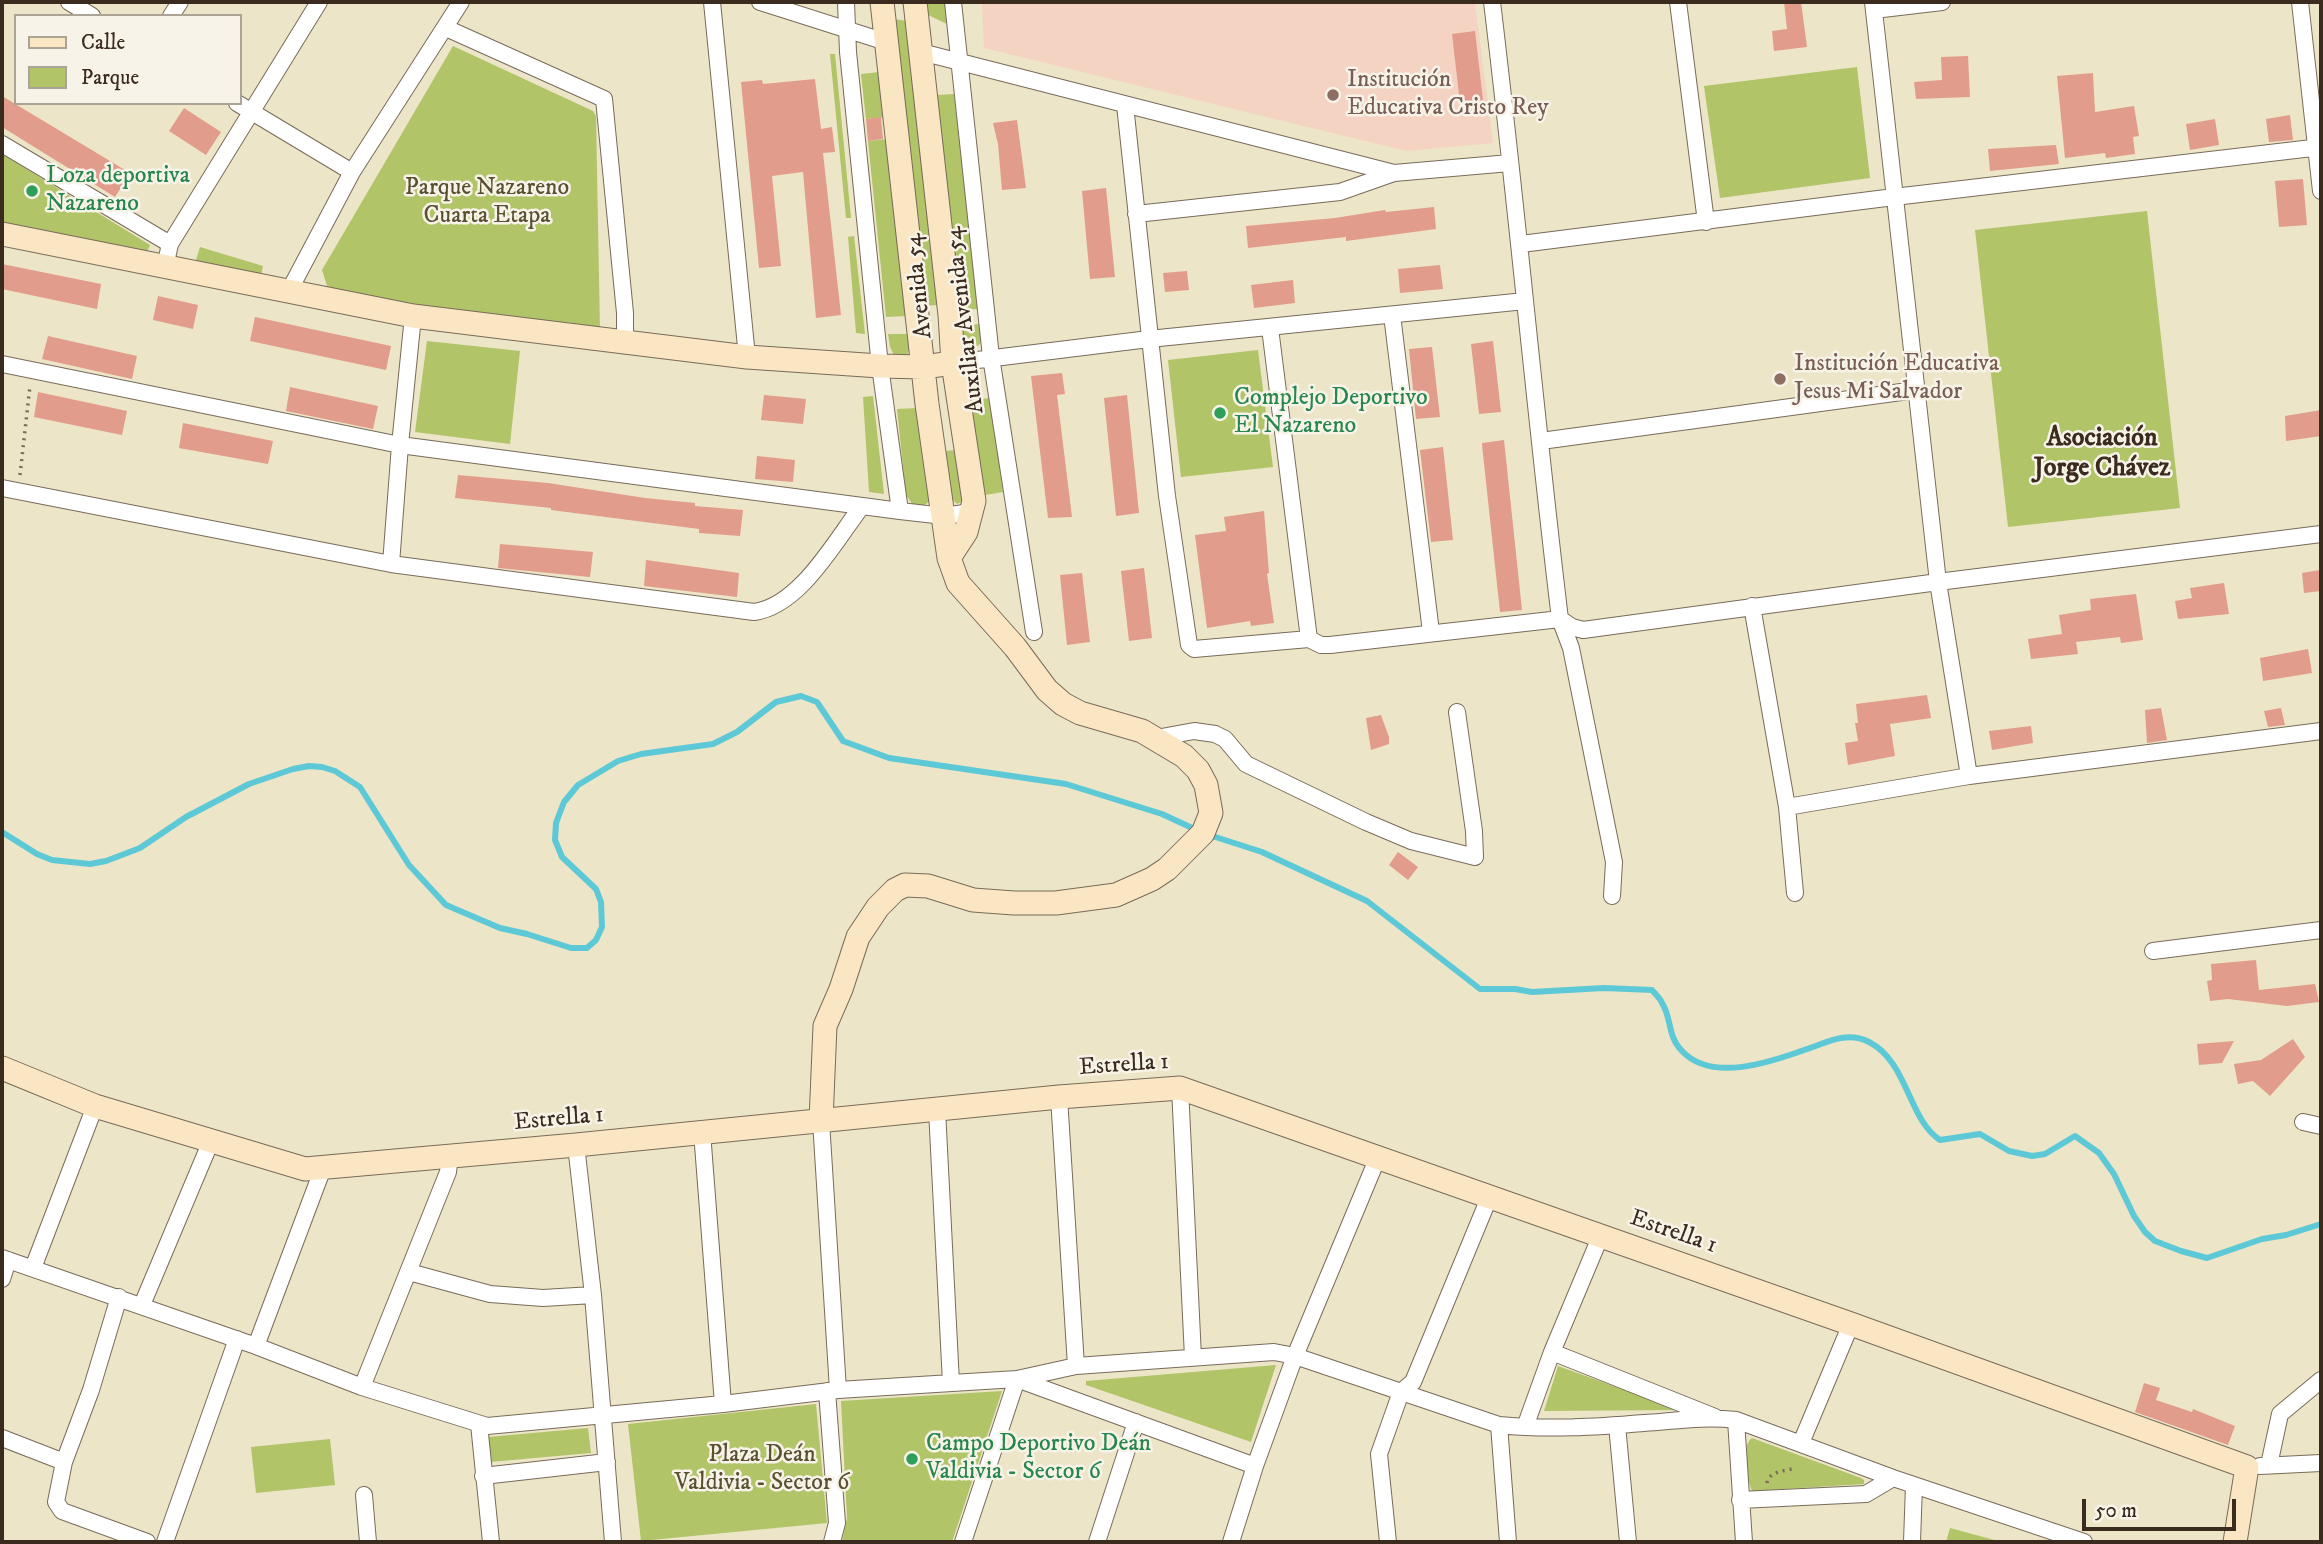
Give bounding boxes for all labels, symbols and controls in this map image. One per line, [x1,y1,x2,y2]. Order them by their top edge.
legend [14,14,242,105]
text: Calle [81,30,125,56]
text: Parque [81,65,139,91]
place label: Institución Educativa Cristo Rey [1347,67,1549,123]
marker: Institución Educativa Cristo Rey [1325,87,1341,103]
place label: Loza deportiva Nazareno [46,163,190,219]
park label: Parque Nazareno Cuarta Etapa [405,175,569,231]
marker: Loza deportiva Nazareno [24,183,40,199]
street label: Auxiliar Avenida 54 [940,225,992,415]
street label: Avenida 54 [900,232,940,340]
place label: Institución Educativa Jesus Mi Salvador [1794,351,1999,407]
marker: Institución Educativa Jesus Mi Salvador [1772,371,1788,387]
place label: Complejo Deportivo El Nazareno [1234,385,1428,441]
marker: Complejo Deportivo El Nazareno [1212,405,1228,421]
district label: Asociación Jorge Chávez [2034,424,2170,486]
street label: Estrella 1 [1078,1048,1170,1084]
street label: Estrella 1 [513,1102,605,1138]
street label: Estrella 1 [1626,1205,1720,1261]
place label: Campo Deportivo Deán Valdivia - Sector 6 [926,1431,1151,1487]
park label: Plaza Deán Valdivia - Sector 6 [675,1442,849,1498]
marker: Campo Deportivo Deán Valdivia - Sector 6 [904,1451,920,1467]
scale bar [2085,1484,2239,1528]
text: 50 m [2095,1498,2137,1524]

